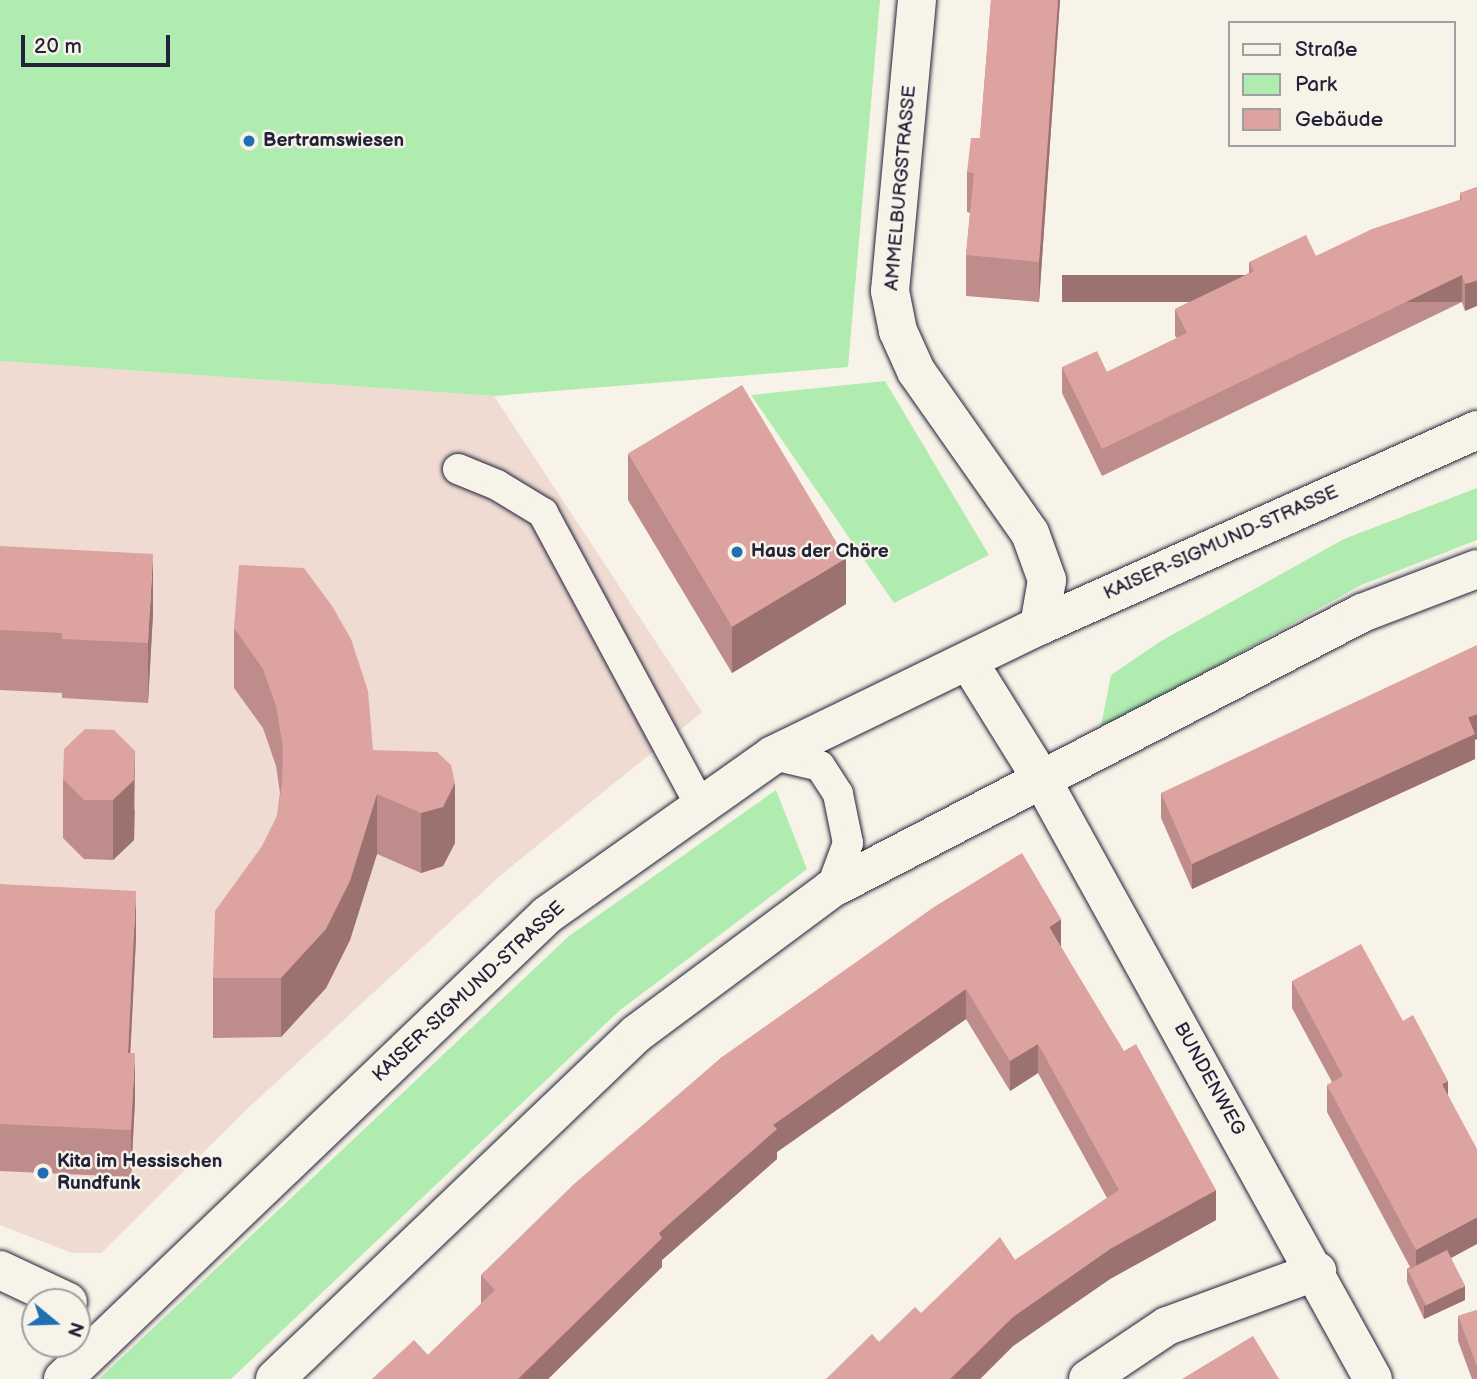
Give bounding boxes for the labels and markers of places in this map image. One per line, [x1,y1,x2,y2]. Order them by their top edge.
place label: Bertramswiesen [263,130,404,152]
marker: Bertramswiesen [241,133,257,149]
place label: Haus der Chöre [751,541,889,563]
marker: Haus der Chöre [729,544,745,560]
place label: Kita im Hessischen Rundfunk [57,1151,222,1195]
marker: Kita im Hessischen Rundfunk [35,1165,51,1181]

